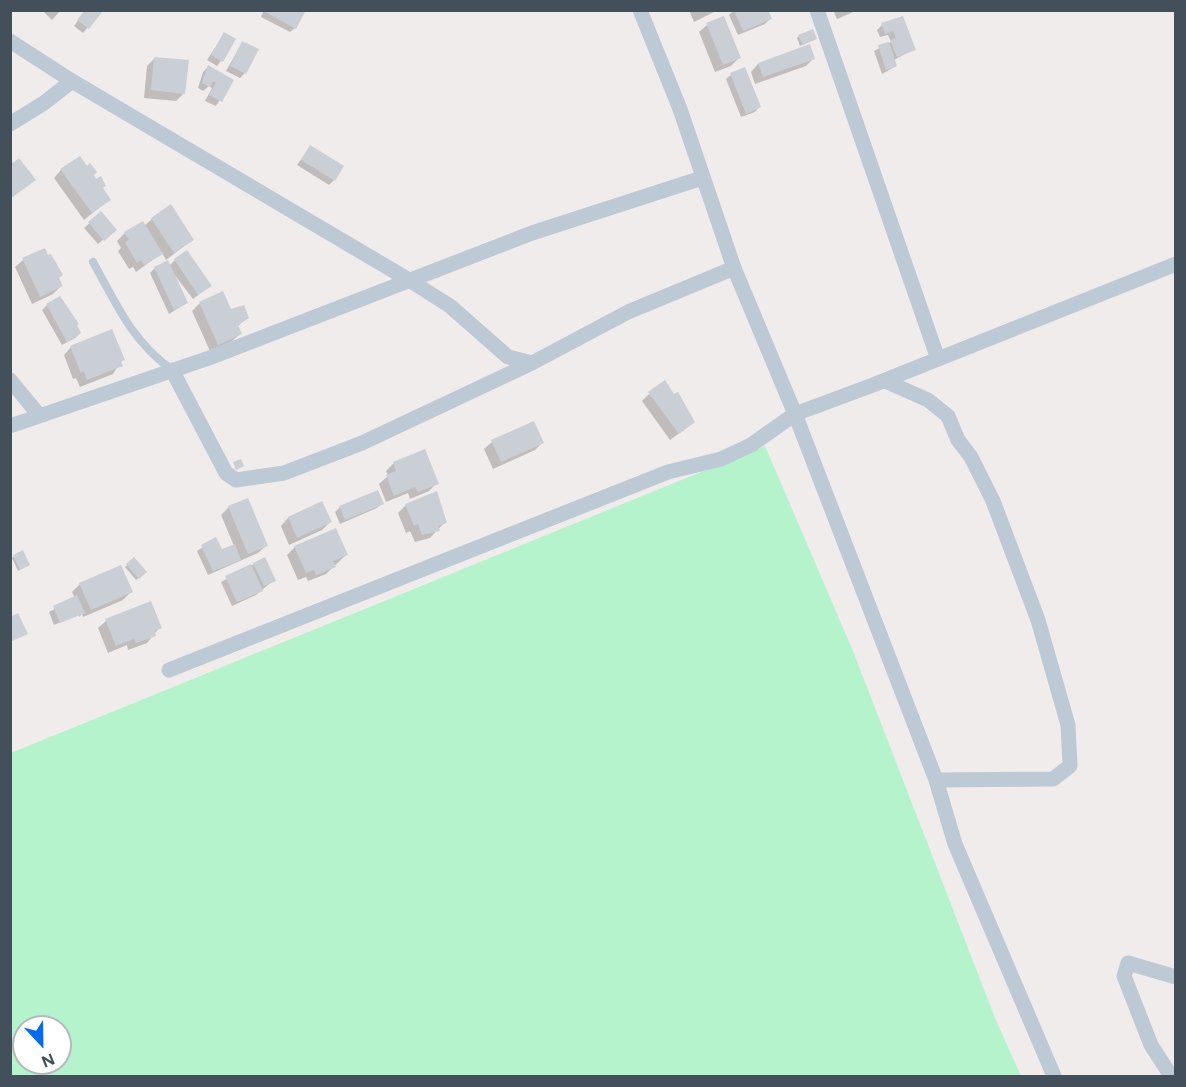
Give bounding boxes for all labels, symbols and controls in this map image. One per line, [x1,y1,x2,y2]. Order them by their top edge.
north arrow [12,1015,72,1075]
text: N [39,1049,57,1071]

